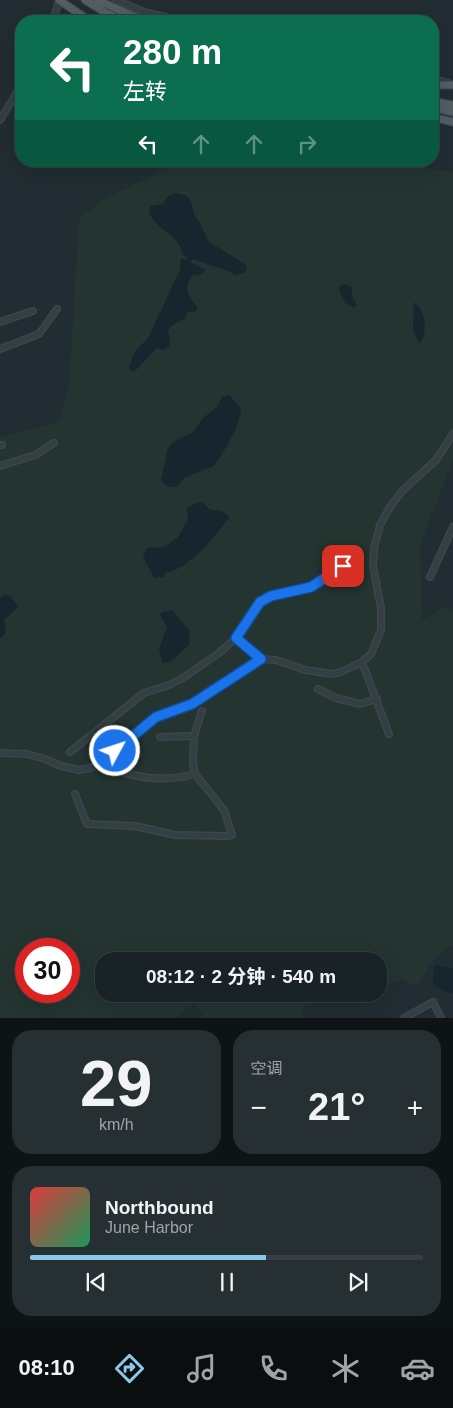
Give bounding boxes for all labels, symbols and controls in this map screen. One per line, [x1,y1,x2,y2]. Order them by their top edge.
text: 280 m [123,32,222,71]
icon: left [40,35,105,100]
text: 左转 [123,79,167,104]
icon: left [134,130,162,158]
icon: ahead [187,130,215,158]
icon: ahead [240,130,268,158]
icon: right [293,130,321,158]
pin [322,545,364,587]
icon: arrive [329,552,357,580]
position arrow [88,724,140,776]
speed limit sign: 30 [15,938,80,1003]
text: 08:12 · 2 分钟 · 540 m [146,966,336,987]
text: 29 [80,1047,152,1120]
text: 空调 [251,1060,283,1077]
text: 21° [308,1086,365,1128]
text: − [251,1092,267,1123]
text: + [407,1092,423,1123]
text: km/h [99,1116,134,1133]
text: Northbound [105,1197,214,1218]
text: June Harbor [105,1219,193,1236]
icon: previous [82,1268,110,1296]
icon: pause [213,1268,241,1296]
icon: next [344,1268,372,1296]
icon: directions [112,1351,147,1386]
icon: music [184,1351,219,1386]
icon: phone [256,1351,291,1386]
icon: climate [328,1351,363,1386]
icon: car [400,1351,435,1386]
text: 08:10 [18,1355,75,1380]

